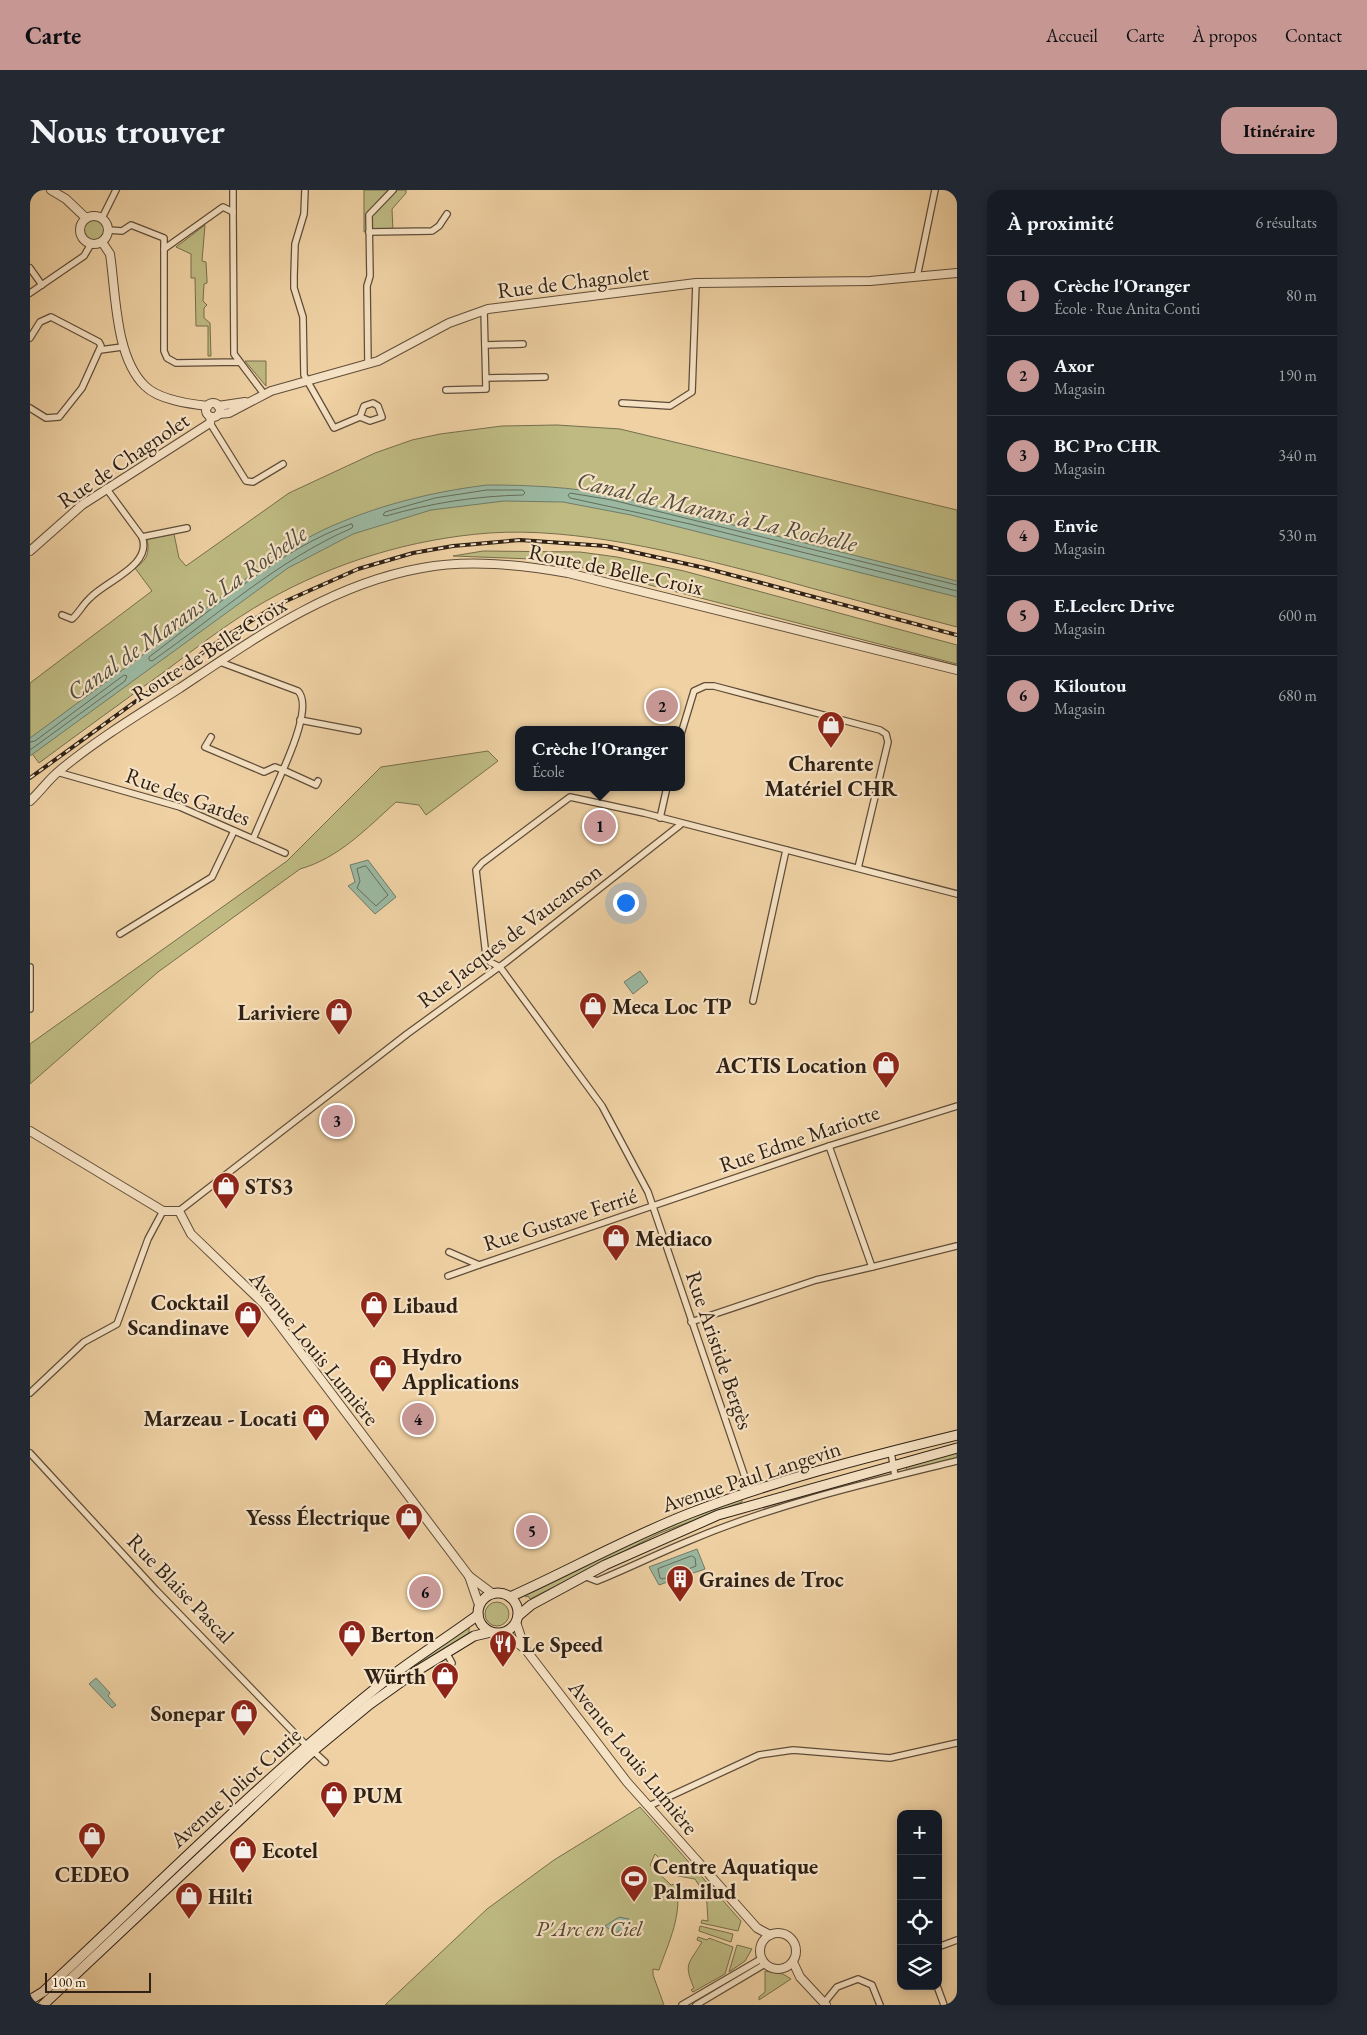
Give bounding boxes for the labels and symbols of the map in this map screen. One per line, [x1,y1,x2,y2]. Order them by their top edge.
street label: Rue de Chagnolet [496,258,651,305]
street label: Rue de Chagnolet [52,406,195,515]
water label: Canal de Marans à La Rochelle [574,464,861,559]
water label: Canal de Marans à La Rochelle [60,517,314,708]
street label: Route de Belle-Croix [526,537,706,602]
street label: Route de Belle-Croix [126,590,293,709]
pin: 2 [646,687,678,725]
shop icon: Charente Matériel CHR [816,710,846,749]
place label: Charente Matériel CHR [765,749,898,803]
street label: Rue des Gardes [122,761,254,832]
pin: 1 [584,807,616,845]
street label: Rue Jacques de Vaucanson [411,856,608,1014]
your location [613,890,639,916]
shop icon: Meca Loc TP [578,991,608,1030]
place label: Meca Loc TP [612,992,732,1021]
shop icon: Lariviere [324,997,354,1036]
place label: Lariviere [238,998,320,1027]
shop icon: ACTIS Location [871,1050,901,1089]
place label: ACTIS Location [715,1051,868,1080]
street label: Rue Edme Mariotte [715,1097,883,1179]
pin: 3 [321,1102,353,1140]
shop icon: STS3 [211,1171,241,1210]
place label: STS3 [245,1172,294,1201]
street label: Rue Gustave Ferrié [480,1181,641,1258]
shop icon: Mediaco [601,1223,631,1262]
place label: Mediaco [635,1224,712,1253]
street label: Avenue Louis Lumière [243,1264,386,1432]
street label: Rue Aristide Bergès [679,1267,760,1433]
place label: Cocktail Scandinave [127,1288,229,1342]
shop icon: Libaud [359,1290,389,1329]
place label: Libaud [393,1291,458,1320]
shop icon: Cocktail Scandinave [233,1300,263,1339]
place label: Hydro Applications [401,1342,519,1396]
shop icon: Hydro Applications [368,1354,398,1393]
pin: 4 [402,1400,434,1438]
shop icon: Marzeau - Locati [301,1403,331,1442]
place label: Marzeau - Locati [143,1404,298,1433]
street label: Avenue Paul Langevin [657,1434,845,1519]
shop icon: Yesss Électrique [394,1502,424,1541]
place label: Yesss Électrique [246,1503,390,1532]
pin: 5 [516,1512,548,1550]
street label: Rue Blaise Pascal [121,1527,241,1650]
building icon: Graines de Troc [665,1564,695,1603]
place label: Graines de Troc [699,1565,844,1594]
pin: 6 [409,1573,441,1611]
shop icon: Berton [337,1619,367,1658]
place label: Berton [371,1620,435,1649]
restaurant icon: Le Speed [488,1629,518,1668]
place label: Le Speed [522,1630,603,1659]
shop icon: Würth [430,1661,460,1700]
place label: Würth [363,1662,426,1691]
street label: Avenue Louis Lumière [562,1673,705,1841]
shop icon: Sonepar [229,1698,259,1737]
place label: Sonepar [150,1699,226,1728]
street label: Avenue Joliot Curie [163,1720,307,1855]
shop icon: PUM [319,1780,349,1819]
place label: PUM [353,1781,403,1810]
shop icon: CEDEO [77,1821,107,1860]
shop icon: Ecotel [228,1835,258,1874]
place label: Ecotel [262,1836,318,1865]
place label: Centre Aquatique Palmilud [653,1852,818,1906]
place label: CEDEO [55,1860,130,1889]
sports icon: Centre Aquatique Palmilud [619,1864,649,1903]
shop icon: Hilti [174,1881,204,1920]
place label: Hilti [208,1882,253,1911]
park label: P'Arc en Ciel [535,1914,643,1943]
scale bar [45,1970,151,1993]

